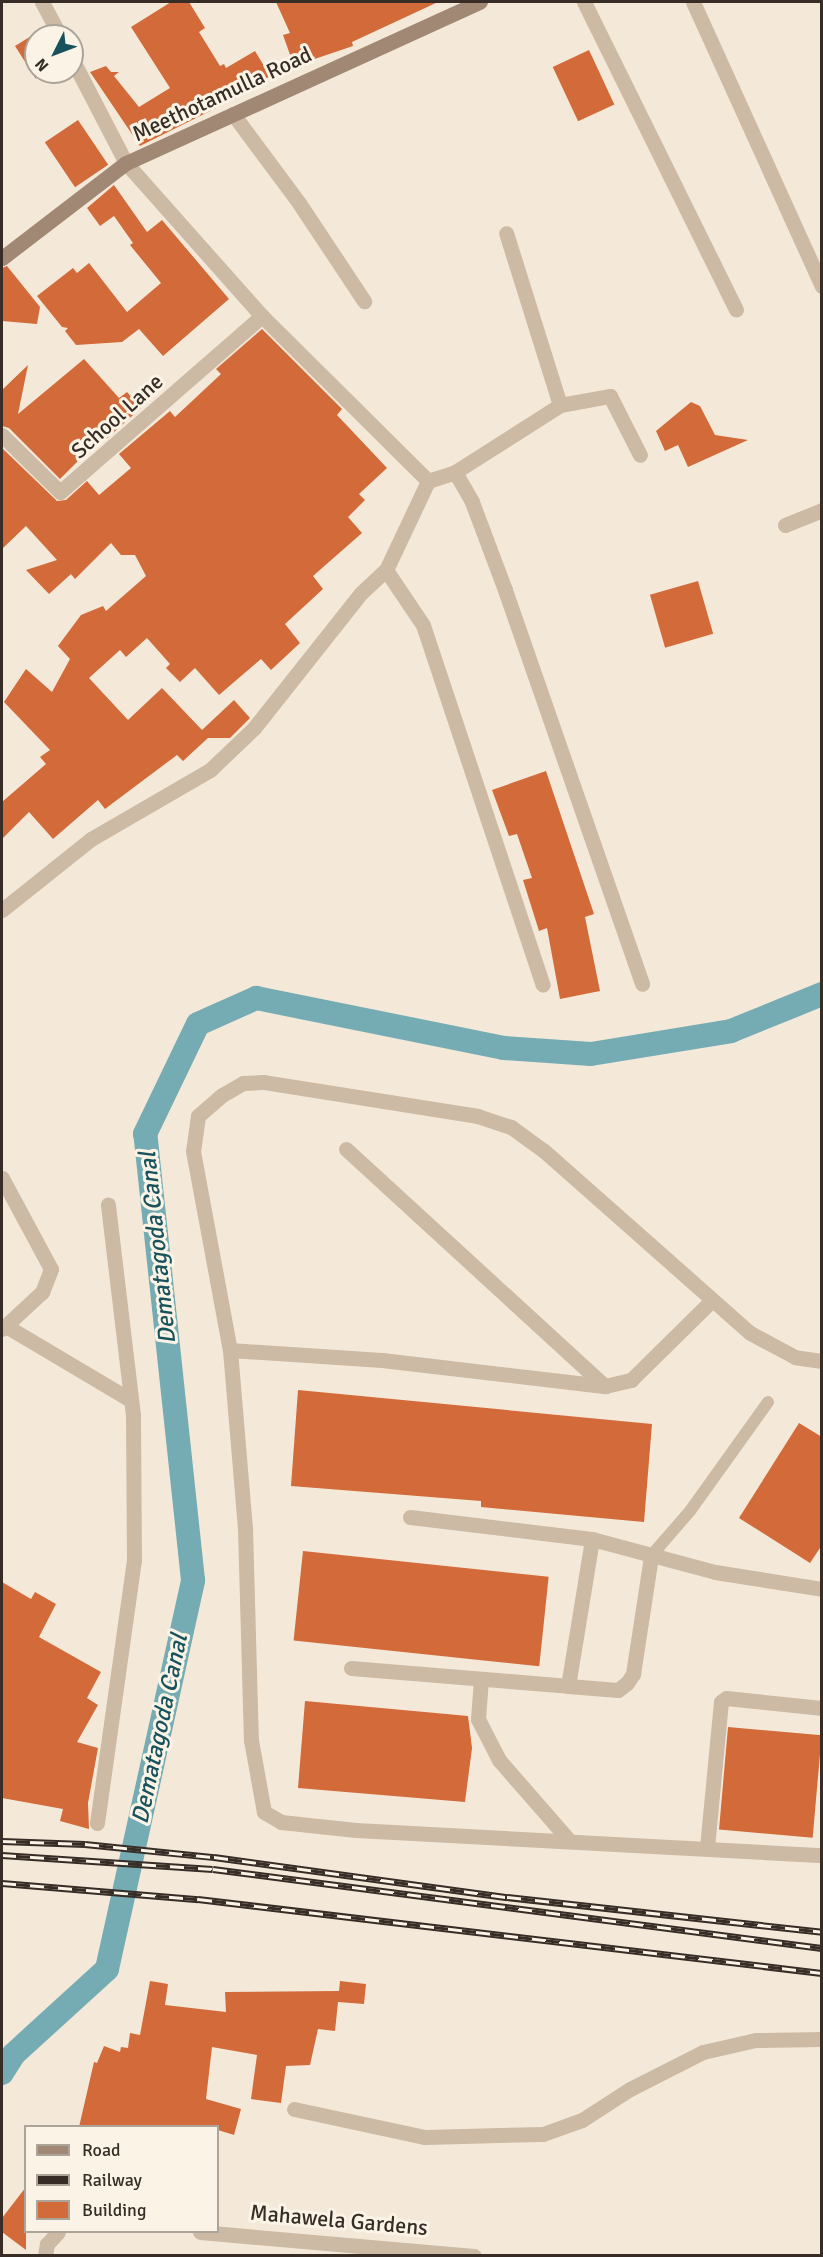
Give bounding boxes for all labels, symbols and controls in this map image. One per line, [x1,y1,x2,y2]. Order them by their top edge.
north arrow [24,24,84,84]
street label: Meethotamulla Road [128,41,316,147]
text: N [31,54,53,76]
street label: School Lane [66,368,168,464]
water label: Dematagoda Canal [134,1150,182,1346]
water label: Dematagoda Canal [126,1632,194,1826]
legend [24,2125,219,2233]
text: Road [82,2139,121,2161]
text: Railway [82,2169,142,2191]
text: Building [82,2199,146,2221]
street label: Mahawela Gardens [249,2199,429,2241]

